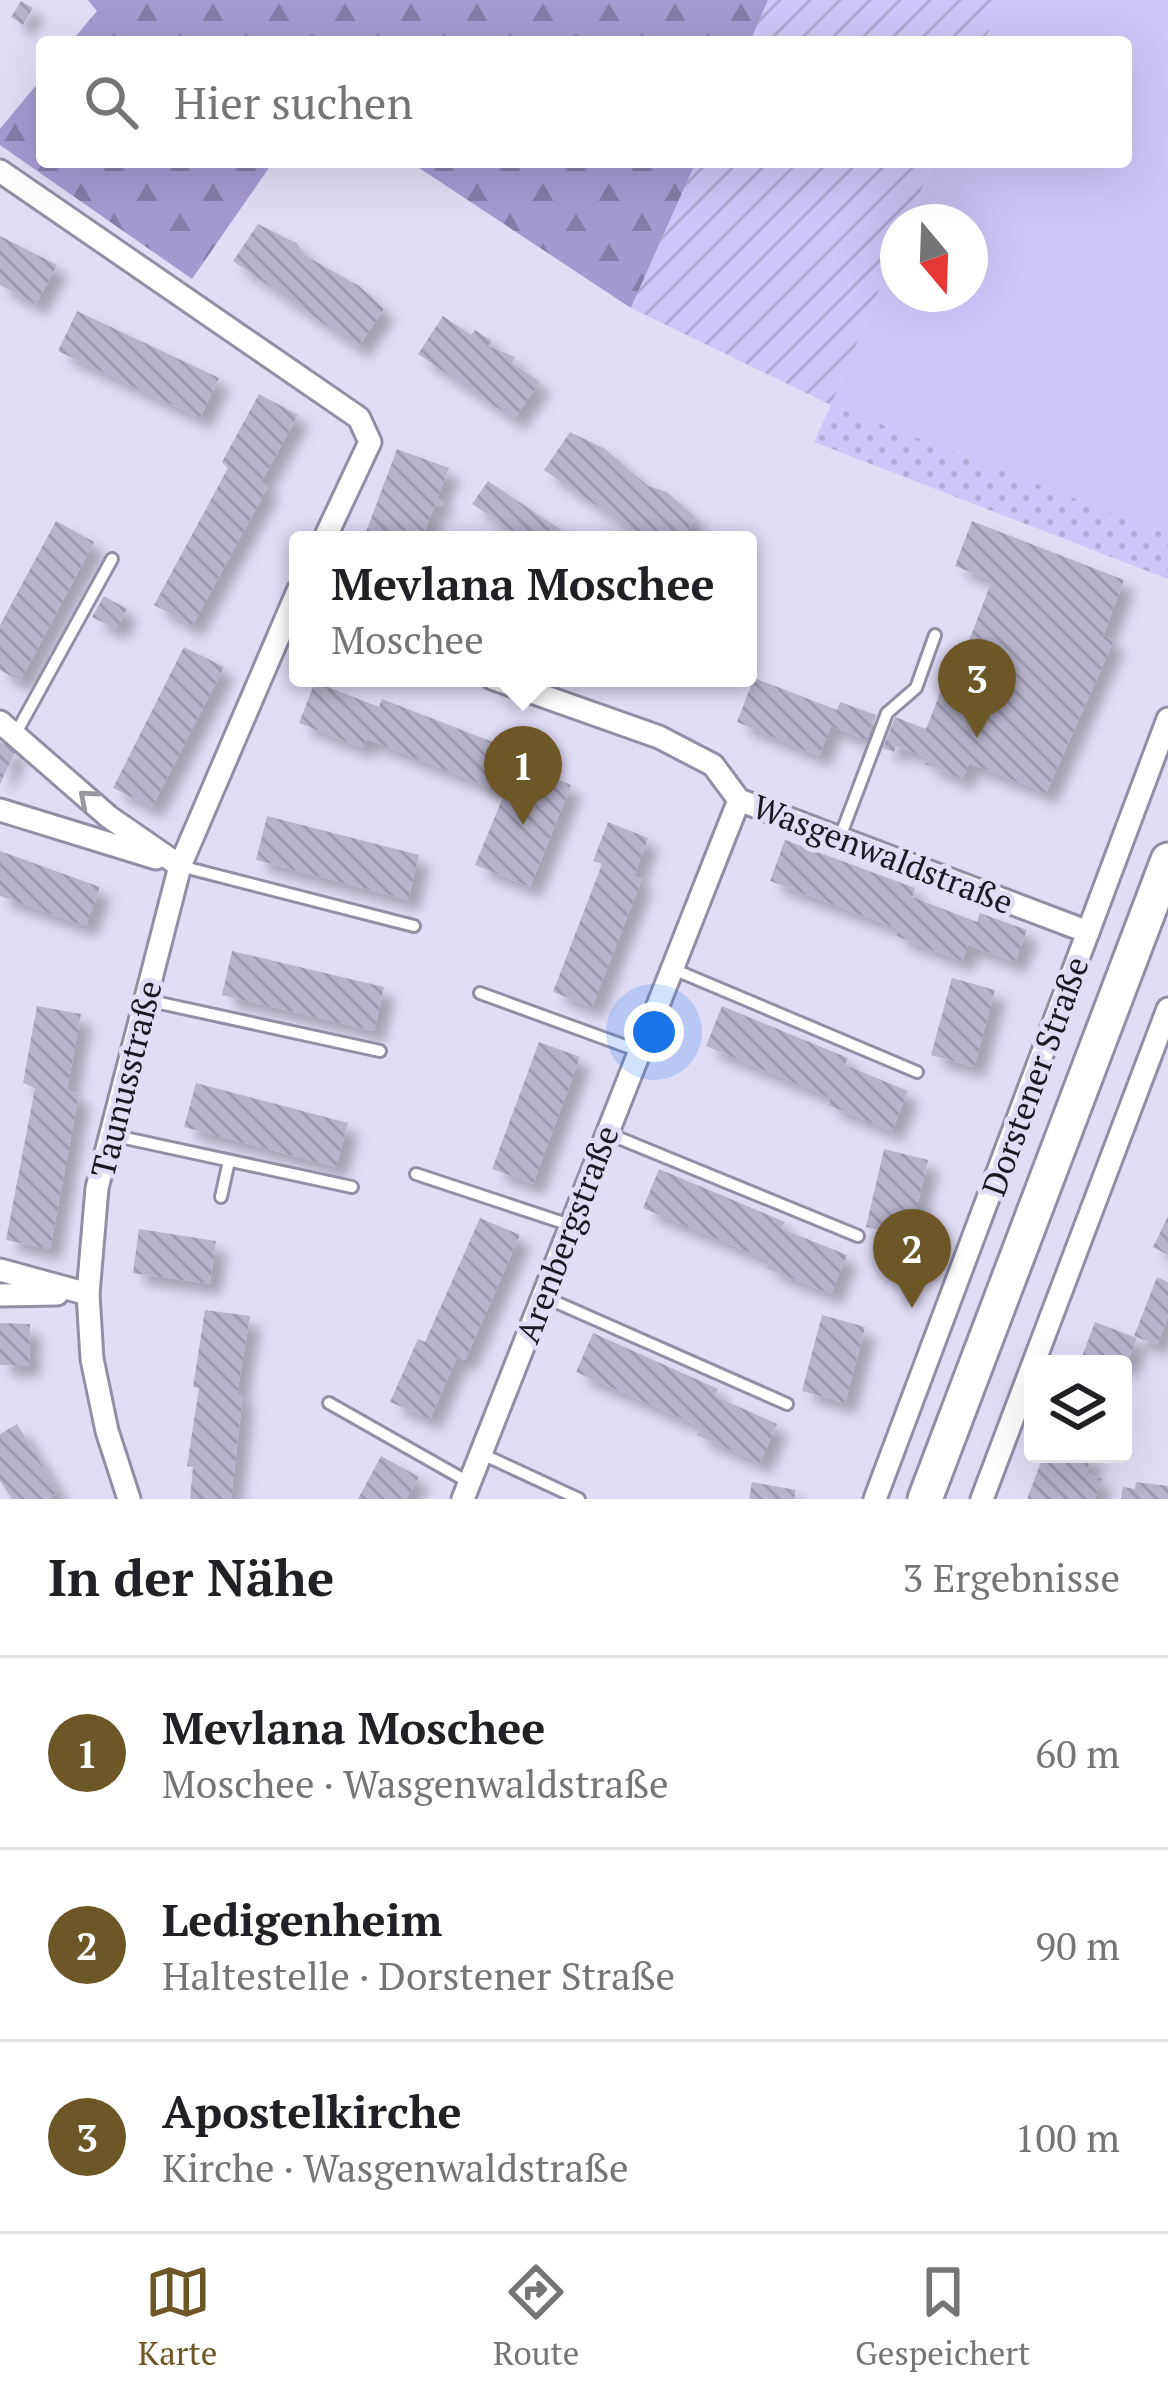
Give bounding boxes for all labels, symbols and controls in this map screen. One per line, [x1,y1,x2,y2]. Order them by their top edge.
search box [36,36,1132,168]
icon: search [78,69,144,135]
text: Hier suchen [174,72,413,132]
north arrow [880,204,988,312]
popup [289,531,757,687]
text: Mevlana Moschee [331,553,715,613]
text: Moschee [331,613,484,665]
pin: 3 [938,639,1016,738]
pin: 1 [484,726,562,825]
street label: Wasgenwaldstraße [747,784,1020,923]
one-way arrow [79,791,100,812]
street label: Dorstener Straße [971,950,1098,1201]
street label: Taunusstraße [80,976,171,1182]
your location [624,1002,684,1062]
street label: Arenbergstraße [505,1119,628,1349]
pin: 2 [873,1209,951,1308]
map controls [1024,1355,1132,1463]
button: layers [1024,1355,1132,1463]
text: In der Nähe [48,1543,334,1611]
text: 3 Ergebnisse [902,1551,1120,1603]
text: Mevlana Moschee [162,1697,546,1757]
text: 1 [76,1727,98,1779]
text: 60 m [1035,1727,1120,1779]
text: Moschee · Wasgenwaldstraße [162,1757,669,1809]
text: Ledigenheim [162,1889,442,1949]
text: 2 [76,1919,98,1971]
text: 90 m [1035,1919,1120,1971]
text: Haltestelle · Dorstener Straße [162,1949,675,2001]
text: Apostelkirche [162,2081,462,2141]
text: 3 [76,2111,98,2163]
text: 100 m [1015,2111,1120,2163]
text: Kirche · Wasgenwaldstraße [162,2141,629,2193]
tab: Karte [138,2259,217,2374]
tab: Route [493,2259,579,2374]
tab: Gespeichert [855,2259,1030,2374]

